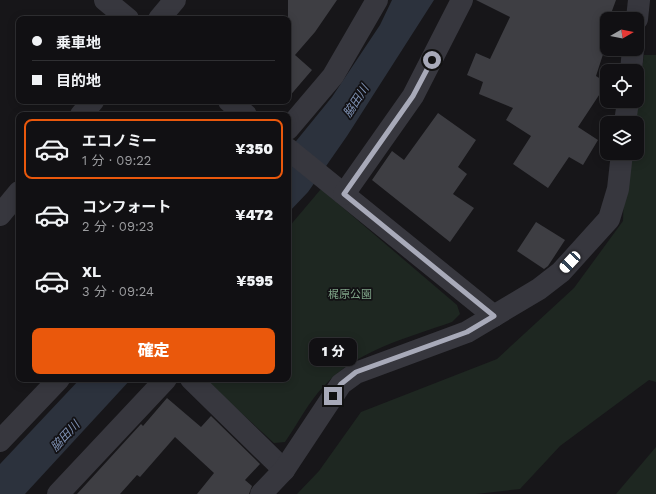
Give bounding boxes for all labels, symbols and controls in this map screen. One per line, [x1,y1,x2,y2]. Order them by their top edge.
north arrow [600,12,644,56]
map controls [600,12,644,160]
text: 乗車地 [56,34,101,52]
route start [423,51,441,69]
button: locate [600,64,644,108]
text: 目的地 [56,72,101,90]
water label: 脇田川 [340,80,373,120]
button: layers [600,116,644,160]
icon: car [34,131,70,167]
text: エコノミー [82,132,157,150]
text: ¥350 [235,140,273,158]
text: 1 分 · 09:22 [82,153,151,168]
icon: car [34,197,70,233]
text: コンフォート [82,198,172,216]
text: ¥472 [235,206,273,224]
text: 2 分 · 09:23 [82,219,154,234]
car [557,249,583,275]
icon: car [34,263,70,299]
text: XL [82,263,101,281]
text: ¥595 [236,272,273,290]
text: 3 分 · 09:24 [82,284,154,299]
park label: 梶原公園 [328,288,372,301]
button: 確定 [32,328,275,374]
callout: 1 分 [309,338,357,366]
text: 1 分 [322,344,344,359]
route end [324,387,342,405]
water label: 脇田川 [48,417,84,454]

